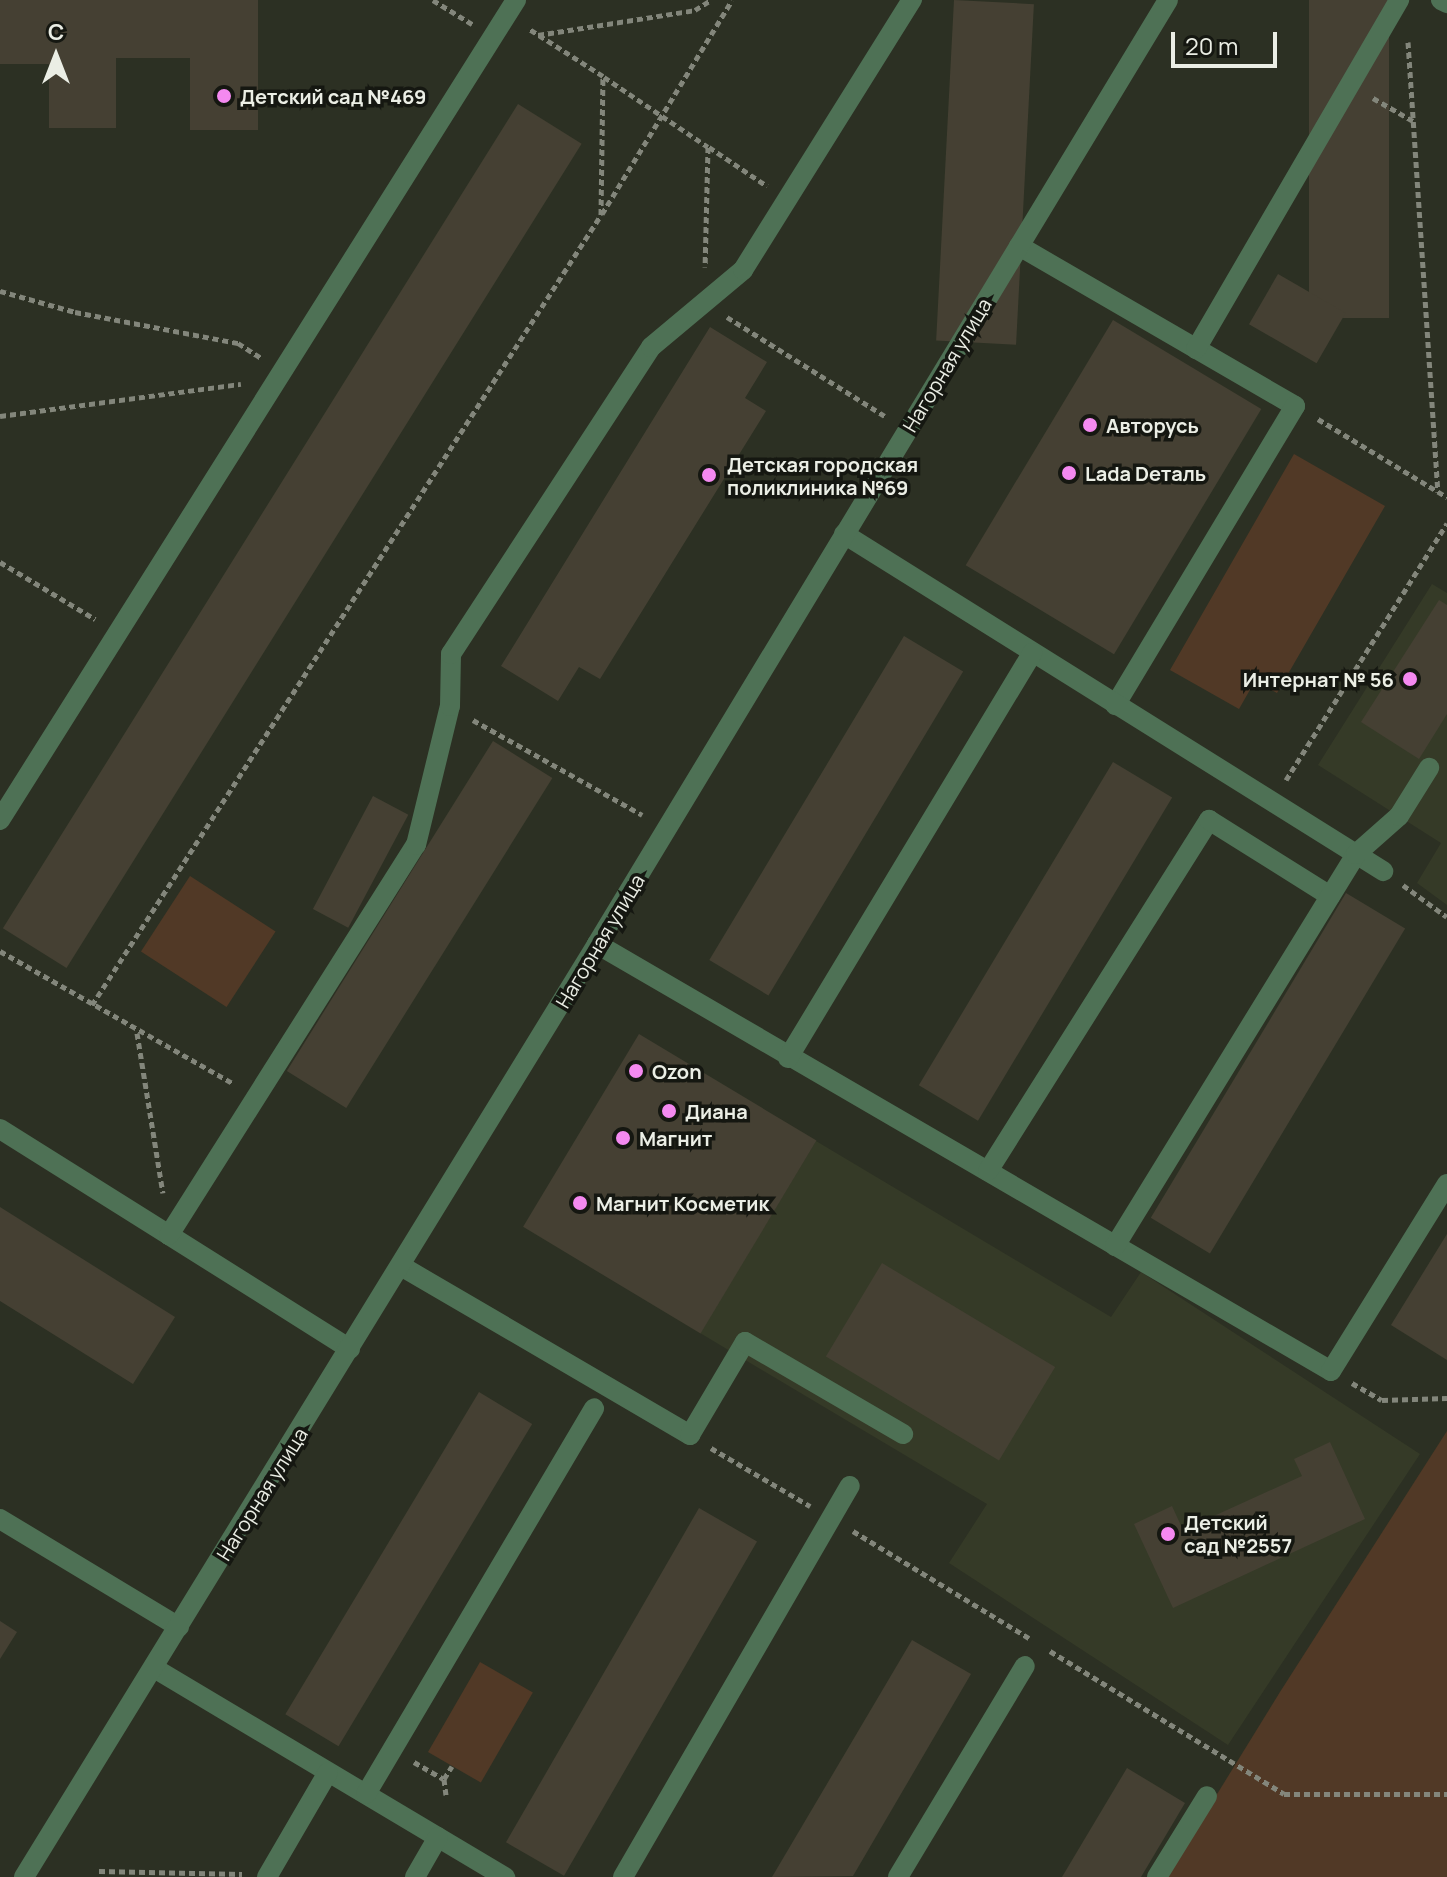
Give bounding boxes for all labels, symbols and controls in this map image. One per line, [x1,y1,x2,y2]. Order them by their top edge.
north arrow [16,16,96,96]
scale bar [1175,16,1281,66]
text: С [48,17,64,47]
text: 20 m [1185,29,1238,62]
place label: Детский сад №469 [240,84,426,108]
marker: Детский сад №469 [215,87,233,105]
street label: Нагорная улица [898,294,996,436]
place label: Авторусь [1106,413,1199,437]
marker: Авторусь [1081,416,1099,434]
place label: Детская городская поликлиника №69 [727,452,918,499]
place label: Lada Dеталь [1085,461,1206,485]
marker: Детская городская поликлиника №69 [698,464,720,486]
marker: Lada Dеталь [1060,464,1078,482]
place label: Интернат № 56 [1243,667,1394,691]
marker: Интернат № 56 [1401,670,1419,688]
street label: Нагорная улица [551,870,649,1012]
place label: Ozon [652,1059,702,1083]
marker: Ozon [627,1062,645,1080]
place label: Диана [685,1099,748,1123]
marker: Диана [660,1102,678,1120]
place label: Магнит [639,1126,712,1150]
marker: Магнит [614,1129,632,1147]
place label: Магнит Косметик [596,1191,769,1215]
marker: Магнит Косметик [571,1194,589,1212]
street label: Нагорная улица [212,1423,312,1565]
place label: Детский сад №2557 [1184,1510,1292,1557]
marker: Детский сад №2557 [1159,1525,1177,1543]

